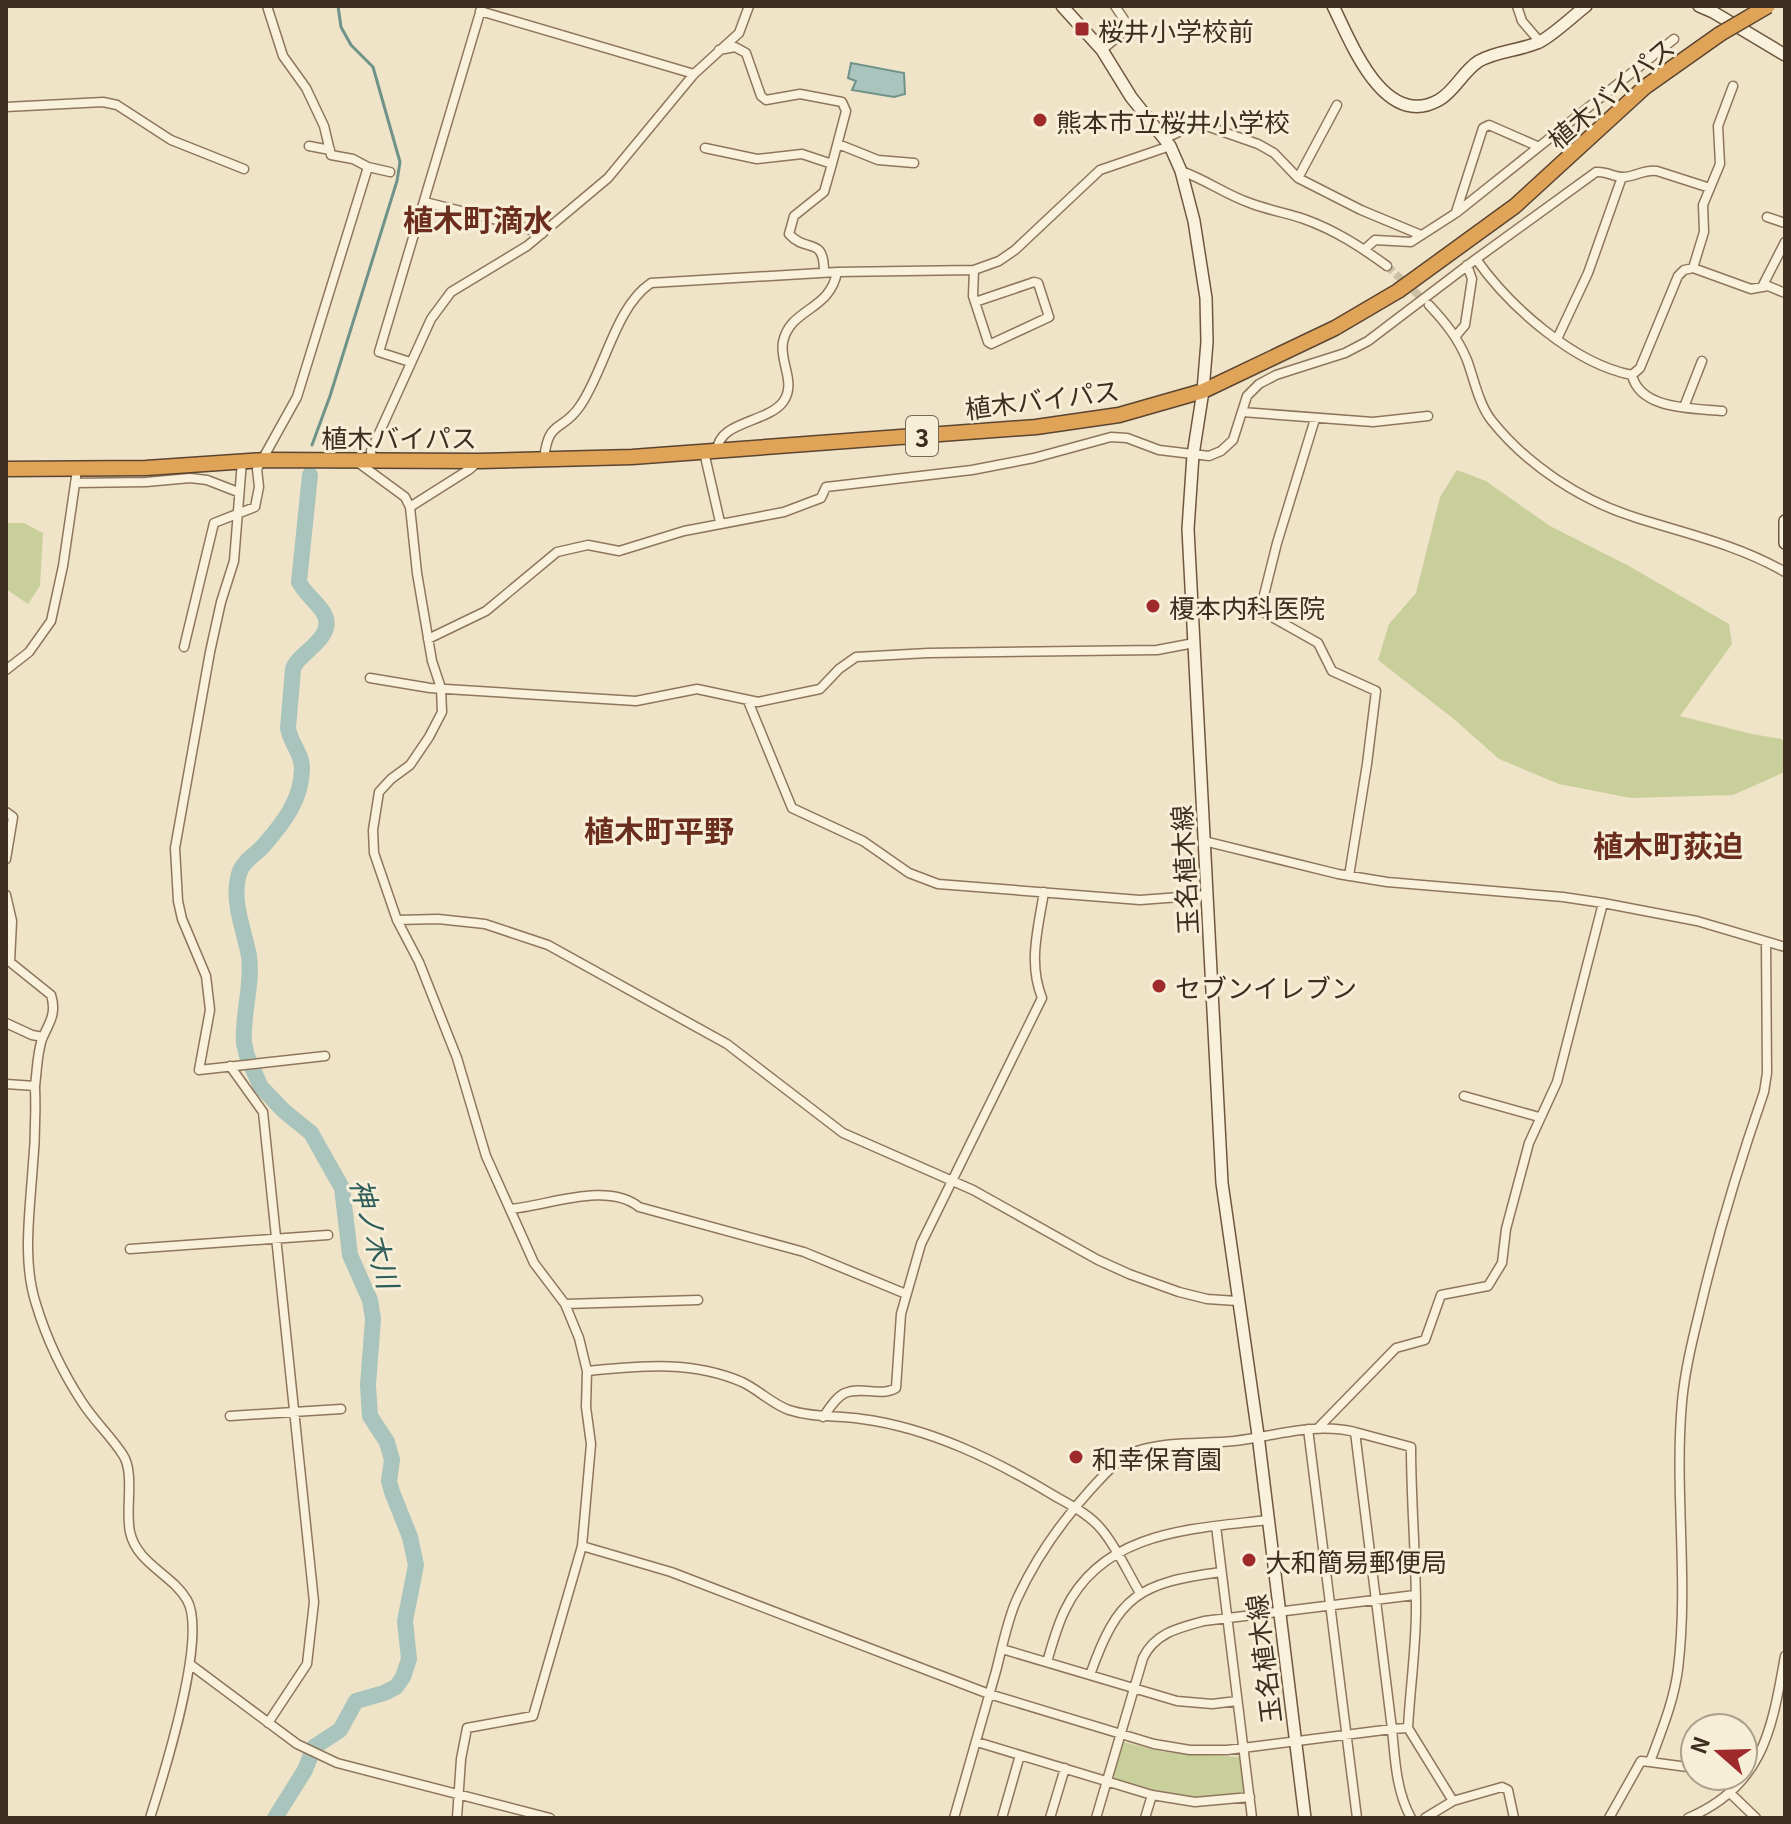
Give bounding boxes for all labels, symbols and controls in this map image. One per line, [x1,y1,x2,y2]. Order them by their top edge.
place label: 桜井小学校前 [1098,11,1254,48]
marker: 桜井小学校前 [1073,20,1091,38]
street label: 植木バイパス [1539,28,1681,156]
place label: 熊本市立桜井小学校 [1056,102,1290,139]
marker: 熊本市立桜井小学校 [1031,111,1049,129]
district label: 植木町滴水 [403,196,553,240]
street label: 植木バイパス [963,370,1121,426]
road number: 3 [906,416,938,456]
street label: 植木バイパス [321,418,477,455]
place label: 榎本内科医院 [1169,588,1325,625]
marker: 榎本内科医院 [1144,597,1162,615]
street label: 玉名植木線 [1161,804,1205,936]
district label: 植木町平野 [584,807,734,851]
district label: 植木町荻迫 [1593,822,1743,866]
place label: セブンイレブン [1175,968,1357,1005]
marker: セブンイレブン [1150,977,1168,995]
water label: 神ノ木川 [342,1174,411,1295]
place label: 和幸保育園 [1092,1439,1222,1476]
marker: 和幸保育園 [1067,1448,1085,1466]
place label: 大和簡易郵便局 [1265,1542,1447,1579]
marker: 大和簡易郵便局 [1240,1551,1258,1569]
street label: 玉名植木線 [1236,1592,1288,1726]
north arrow [1679,1712,1759,1792]
text: N [1680,1731,1716,1758]

